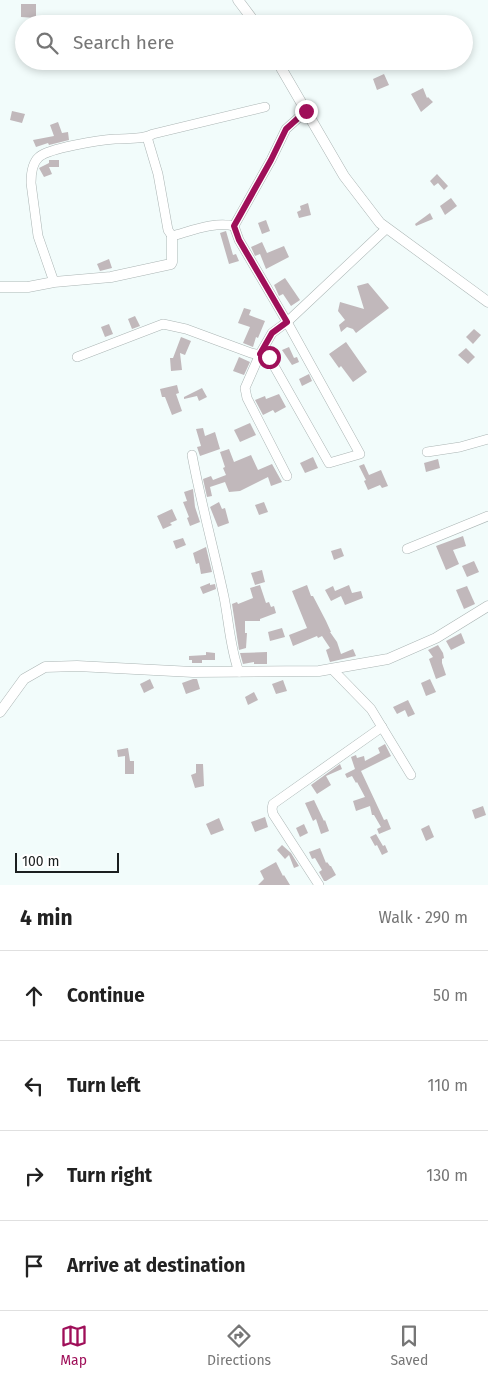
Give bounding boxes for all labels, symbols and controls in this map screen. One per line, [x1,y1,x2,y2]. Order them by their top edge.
search box [15,15,473,70]
icon: search [33,29,61,57]
text: Search here [73,31,174,54]
route end [295,100,318,123]
route start [258,346,281,369]
scale bar [15,850,119,873]
text: 100 m [22,853,59,870]
text: 4 min [20,905,73,931]
text: Walk · 290 m [378,908,468,927]
icon: ahead [20,982,48,1010]
text: Continue [67,984,145,1007]
text: 50 m [433,986,468,1005]
icon: left [20,1072,48,1100]
text: Turn left [67,1074,141,1097]
text: 110 m [427,1076,468,1095]
icon: right [20,1162,48,1190]
text: Turn right [67,1164,152,1187]
text: 130 m [426,1166,468,1185]
icon: arrive [20,1252,48,1280]
text: Arrive at destination [67,1254,246,1277]
tab: Map [60,1322,88,1369]
tab: Directions [207,1322,271,1369]
tab: Saved [390,1322,428,1369]

